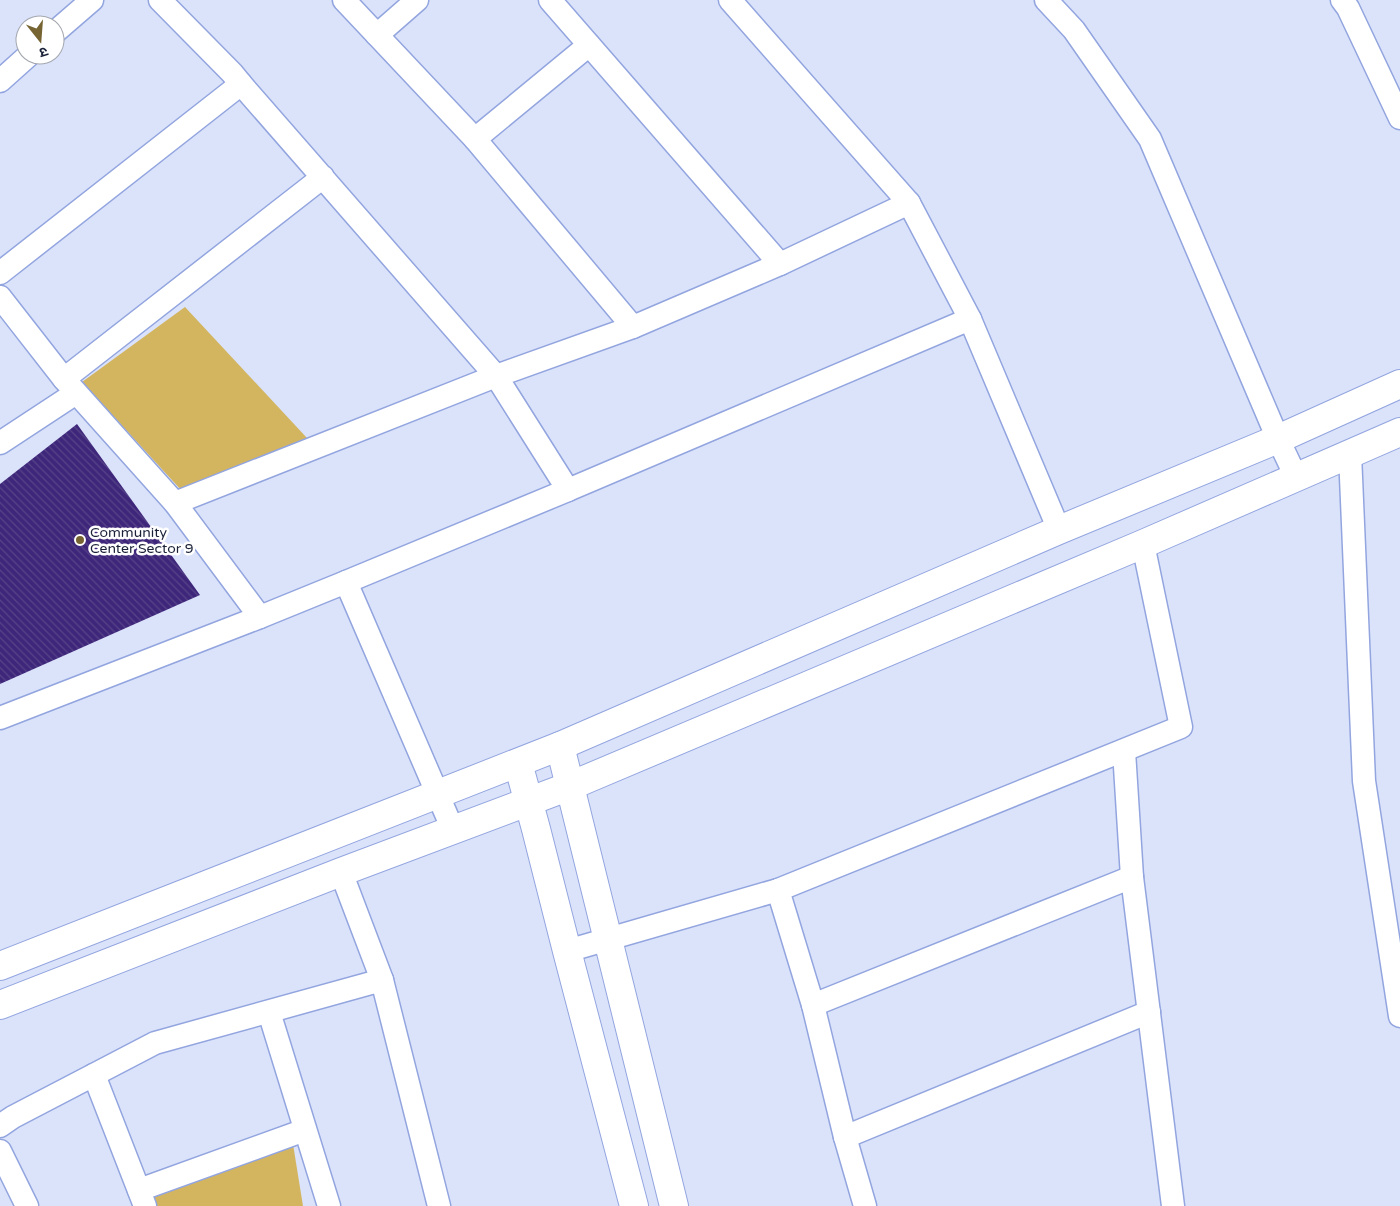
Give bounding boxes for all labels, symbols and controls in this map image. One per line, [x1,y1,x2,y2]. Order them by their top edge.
north arrow [15,15,65,65]
text: उ [36,43,50,62]
place label: Community Center Sector 9 [90,524,194,557]
marker: Community Center Sector 9 [74,534,86,546]

